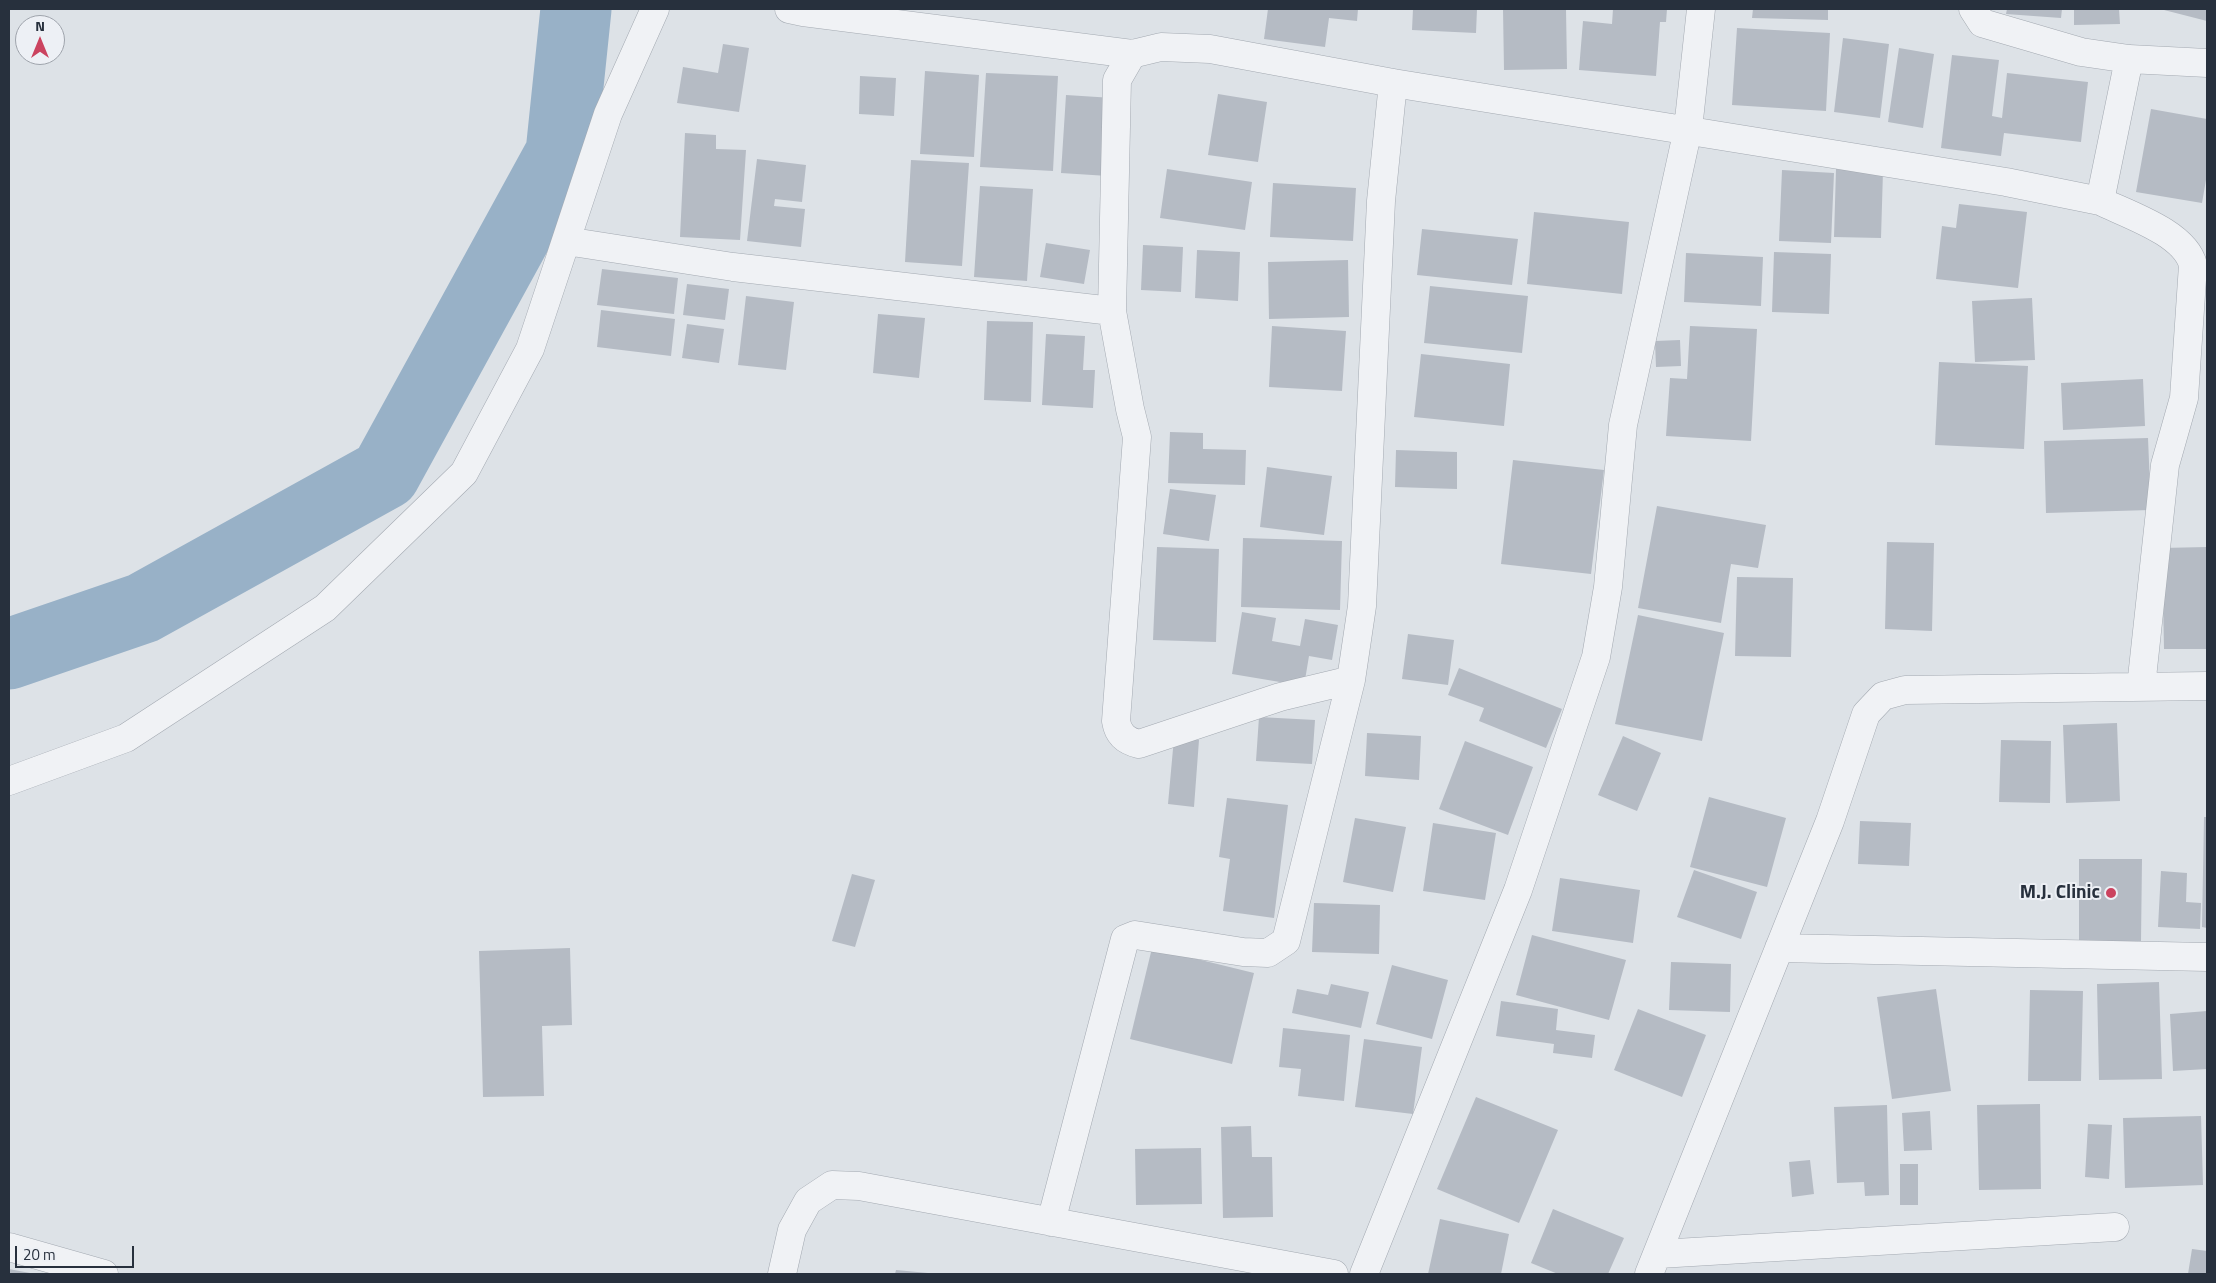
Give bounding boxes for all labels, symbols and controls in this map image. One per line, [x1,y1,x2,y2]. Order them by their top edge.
north arrow [15,15,65,65]
text: N [35,15,45,36]
place label: M.J. Clinic [2020,882,2100,904]
marker: M.J. Clinic [2104,886,2118,900]
scale bar [18,1236,136,1268]
text: 20 m [23,1243,56,1266]

